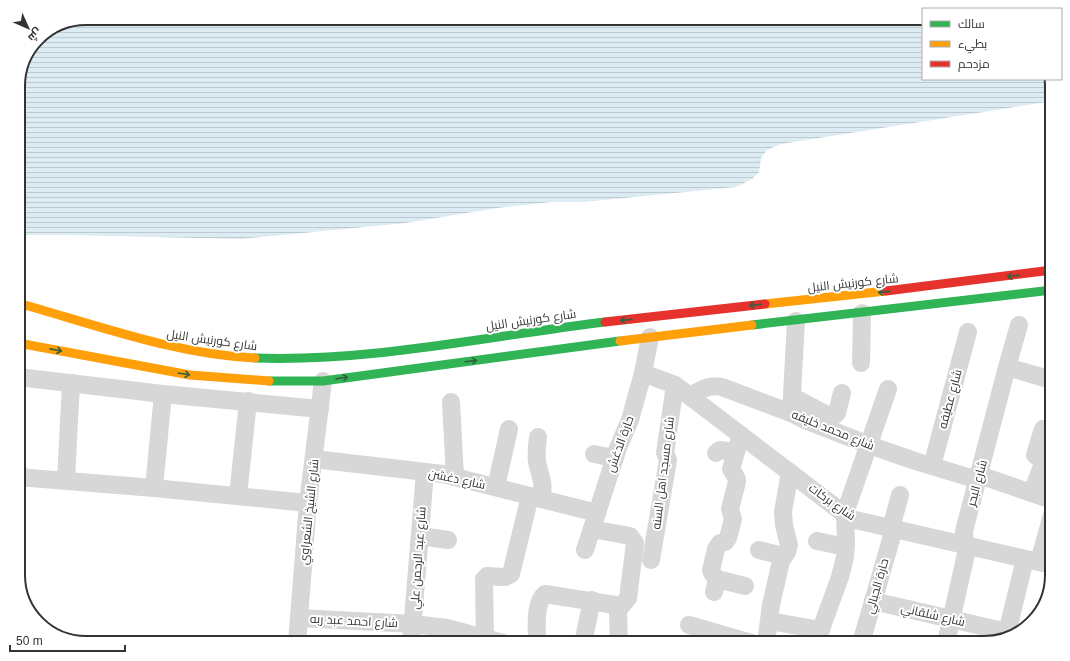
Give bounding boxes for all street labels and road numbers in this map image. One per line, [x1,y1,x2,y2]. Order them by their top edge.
street label: شارع كورنيش النيل [807,271,899,296]
street label: شارع كورنيش النيل [485,307,577,334]
street label: شارع كورنيش النيل [166,327,258,354]
street label: شارع عطيفه [935,368,966,430]
street label: شارع محمد خليفه [789,407,876,454]
street label: حارة الدغش [603,414,637,474]
street label: شارع مسجد اهل السنه [649,416,678,530]
street label: شارع الشيخ الشعراوي [296,458,325,566]
street label: شارع البحر [964,458,991,509]
street label: شارع دغشن [427,466,487,493]
street label: شارع بركات [805,481,858,524]
street label: شارع عبد الرحمن علي [407,506,432,610]
street label: حارة الجبالي [862,557,894,616]
street label: شارع شلقاني [899,601,966,632]
street label: شارع احمد عبد ربه [310,612,398,631]

